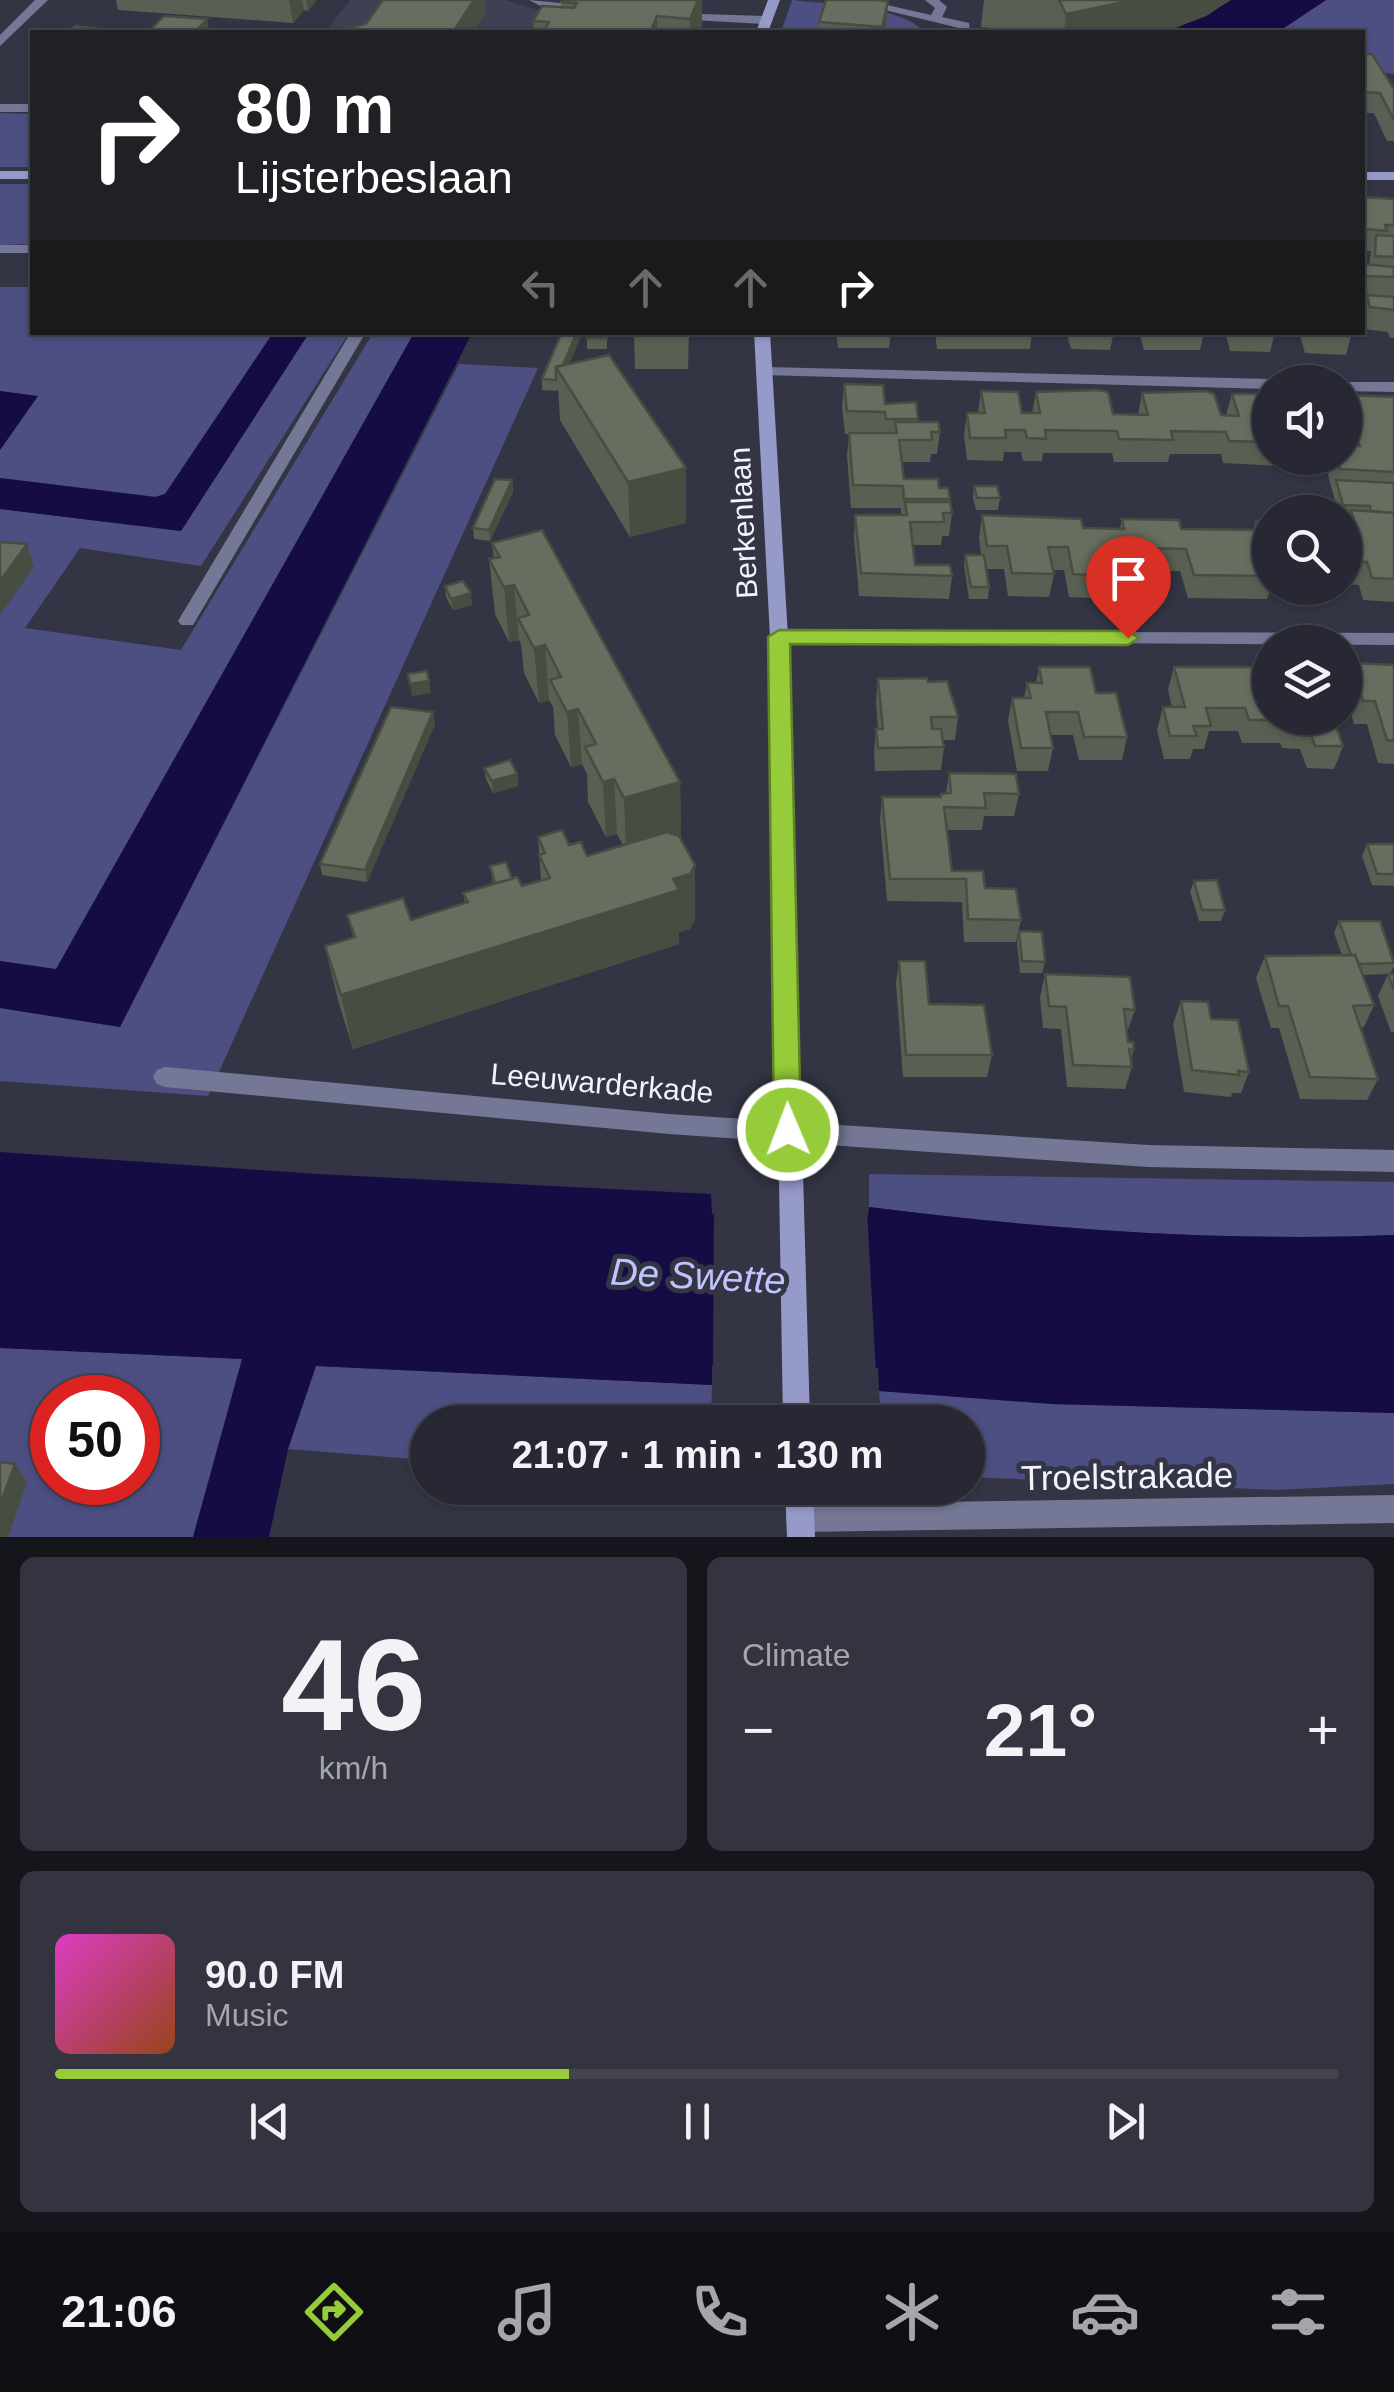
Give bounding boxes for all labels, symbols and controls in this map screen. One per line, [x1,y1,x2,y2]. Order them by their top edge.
icon: right [70,70,200,200]
text: 80 m [235,70,395,148]
text: Lijsterbeslaan [235,152,513,203]
icon: left [513,260,568,315]
icon: ahead [618,260,673,315]
icon: ahead [723,260,778,315]
icon: right [828,260,883,315]
map controls [1252,365,1362,735]
button: sound [1252,365,1362,475]
street label: Berkenlaan [723,446,763,600]
button: search [1252,495,1362,605]
pin [1086,536,1171,639]
icon: arrive [1101,551,1156,606]
button: layers [1252,625,1362,735]
street label: Leeuwarderkade [489,1057,715,1109]
position arrow [736,1078,840,1182]
water label: De Swette [609,1250,787,1302]
speed limit sign: 50 [30,1375,160,1505]
text: 21:07 · 1 min · 130 m [512,1434,883,1476]
street label: Troelstrakade [1020,1455,1234,1497]
text: 46 [281,1612,426,1758]
text: Climate [742,1637,850,1673]
text: 21° [984,1688,1097,1772]
text: − [742,1699,774,1761]
text: + [1307,1699,1339,1761]
text: km/h [319,1750,388,1786]
text: 90.0 FM [205,1954,344,1996]
text: Music [205,1997,289,2033]
icon: previous [242,2094,297,2149]
icon: pause [670,2094,725,2149]
icon: next [1098,2094,1153,2149]
icon: directions [299,2277,369,2347]
icon: music [492,2277,562,2347]
icon: phone [685,2277,755,2347]
icon: climate [877,2277,947,2347]
icon: car [1070,2277,1140,2347]
icon: filters [1263,2277,1333,2347]
text: 21:06 [61,2286,176,2337]

